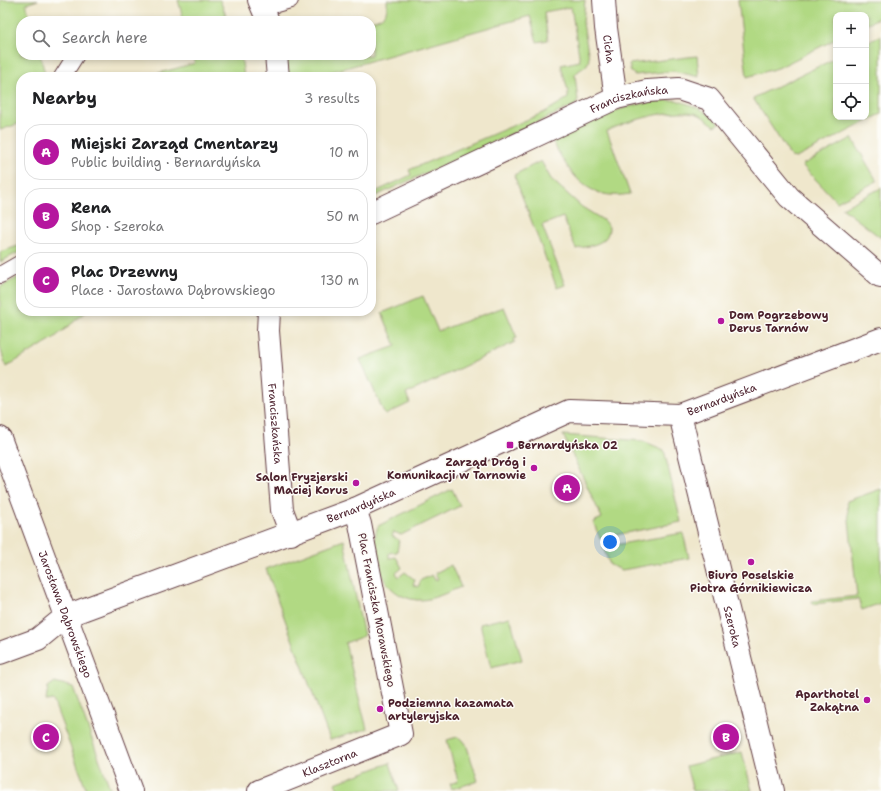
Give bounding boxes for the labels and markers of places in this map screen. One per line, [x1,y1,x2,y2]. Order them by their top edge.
place label: Dom Pogrzebowy Derus Tarnów [729,308,829,336]
marker: Dom Pogrzebowy Derus Tarnów [716,316,726,326]
place label: Bernardyńska 02 [518,438,618,453]
marker: Bernardyńska 02 [505,440,515,450]
place label: Zarząd Dróg i Komunikacji w Tarnowie [387,455,526,483]
marker: Zarząd Dróg i Komunikacji w Tarnowie [529,463,539,473]
place label: Salon Fryzjerski Maciej Korus [256,470,348,498]
pin: A [554,473,580,503]
marker: Salon Fryzjerski Maciej Korus [351,478,361,488]
marker: Biuro Poselskie Piotra Górnikiewicza [746,557,756,567]
place label: Biuro Poselskie Piotra Górnikiewicza [690,568,812,596]
place label: Aparthotel Zakątna [795,687,859,715]
marker: Aparthotel Zakątna [862,695,872,705]
place label: Podziemna kazamata artyleryjska [388,696,514,724]
marker: Podziemna kazamata artyleryjska [375,704,385,714]
pin: C [33,722,59,752]
pin: B [713,722,739,752]

